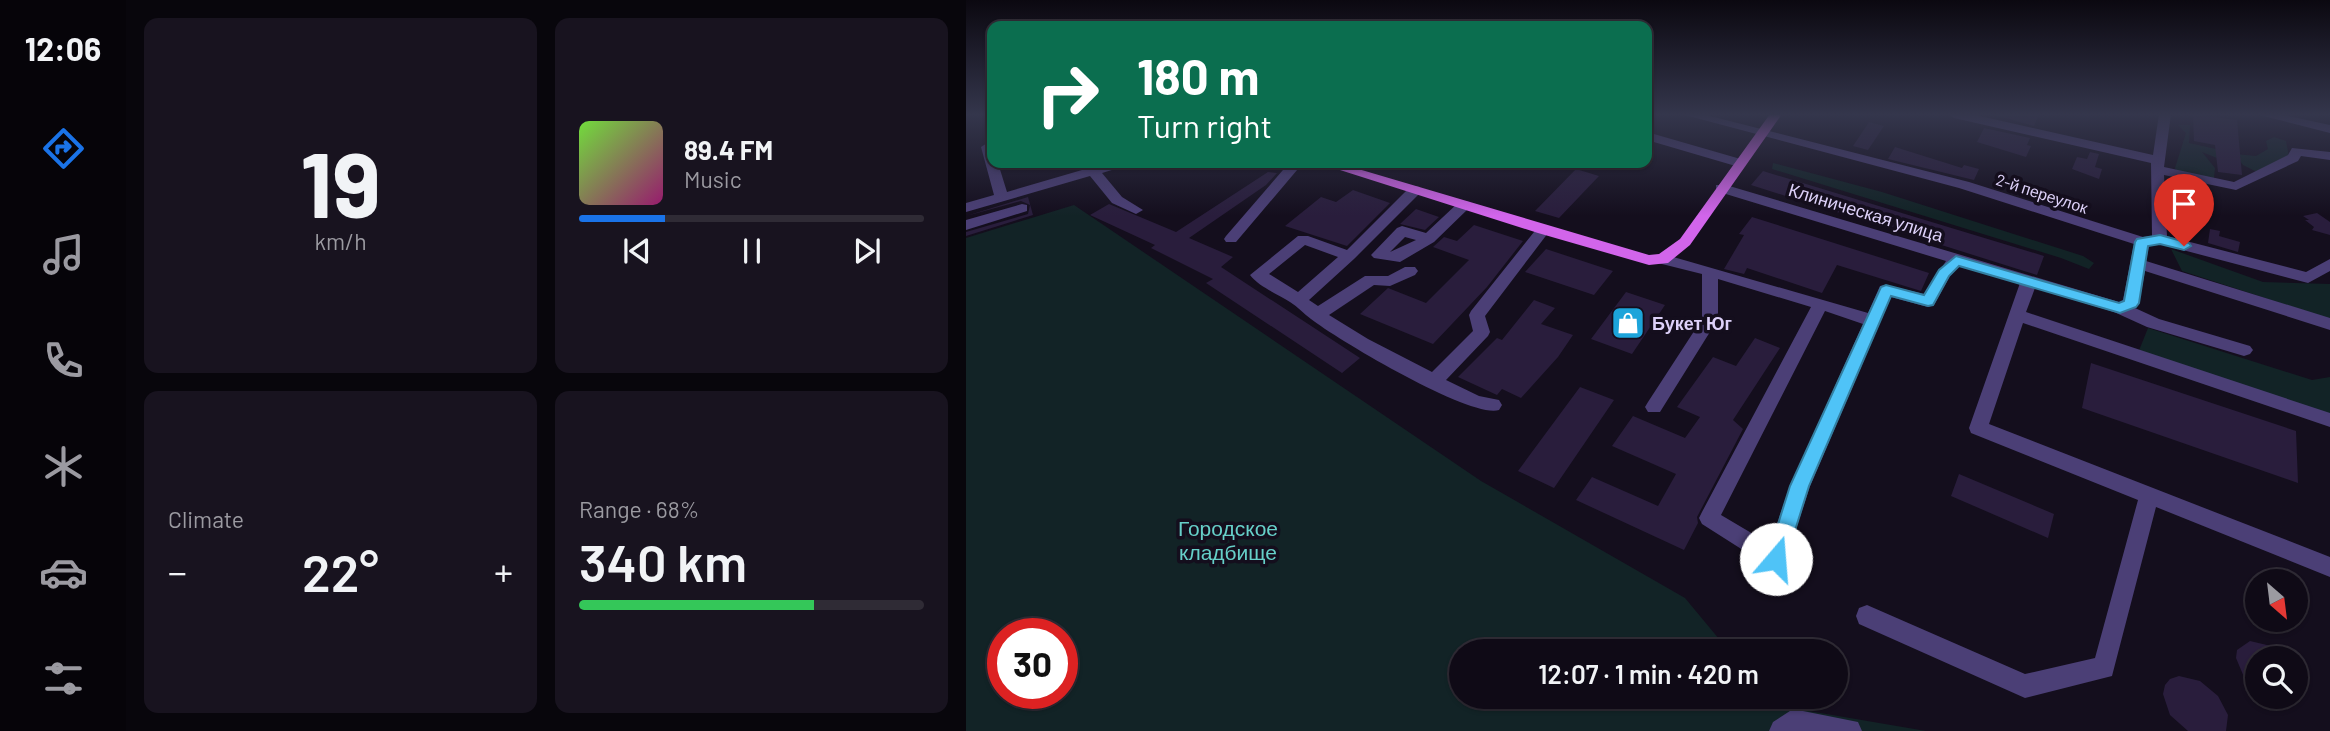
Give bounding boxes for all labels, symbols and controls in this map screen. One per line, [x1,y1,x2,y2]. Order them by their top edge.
text: 12:06 [25,29,101,67]
text: 180 m [1137,46,1260,105]
icon: right [1022,49,1113,140]
text: Turn right [1137,106,1272,144]
icon: directions [39,124,88,173]
text: 19 [300,127,381,236]
text: 89.4 FM [684,134,773,165]
text: Music [684,165,742,193]
street label: 2-й переулок [1994,169,2091,217]
pin [2154,174,2214,246]
street label: Клиническая улица [1786,178,1947,246]
icon: arrive [2165,185,2203,223]
text: km/h [314,227,367,255]
icon: music [39,230,88,279]
icon: previous [618,232,656,270]
icon: pause [733,232,771,270]
icon: next [848,232,886,270]
shop icon: Букет Юг [1609,304,1647,342]
place label: Букет Юг [1652,312,1732,334]
icon: phone [39,336,88,385]
icon: climate [39,442,88,491]
text: Range · 68% [579,495,699,523]
text: Climate [168,505,244,533]
park label: Городское кладбище [1178,515,1278,564]
position arrow [1739,522,1813,596]
text: 340 km [579,530,747,592]
text: 22° [302,540,379,602]
icon: car [39,548,88,597]
text: − [168,548,187,594]
text: + [494,548,513,594]
north arrow [2245,569,2308,632]
map controls [2245,569,2308,709]
speed limit sign: 30 [987,618,1078,709]
button: search [2245,646,2308,709]
icon: filters [39,654,88,703]
text: 12:07 · 1 min · 420 m [1538,658,1759,689]

